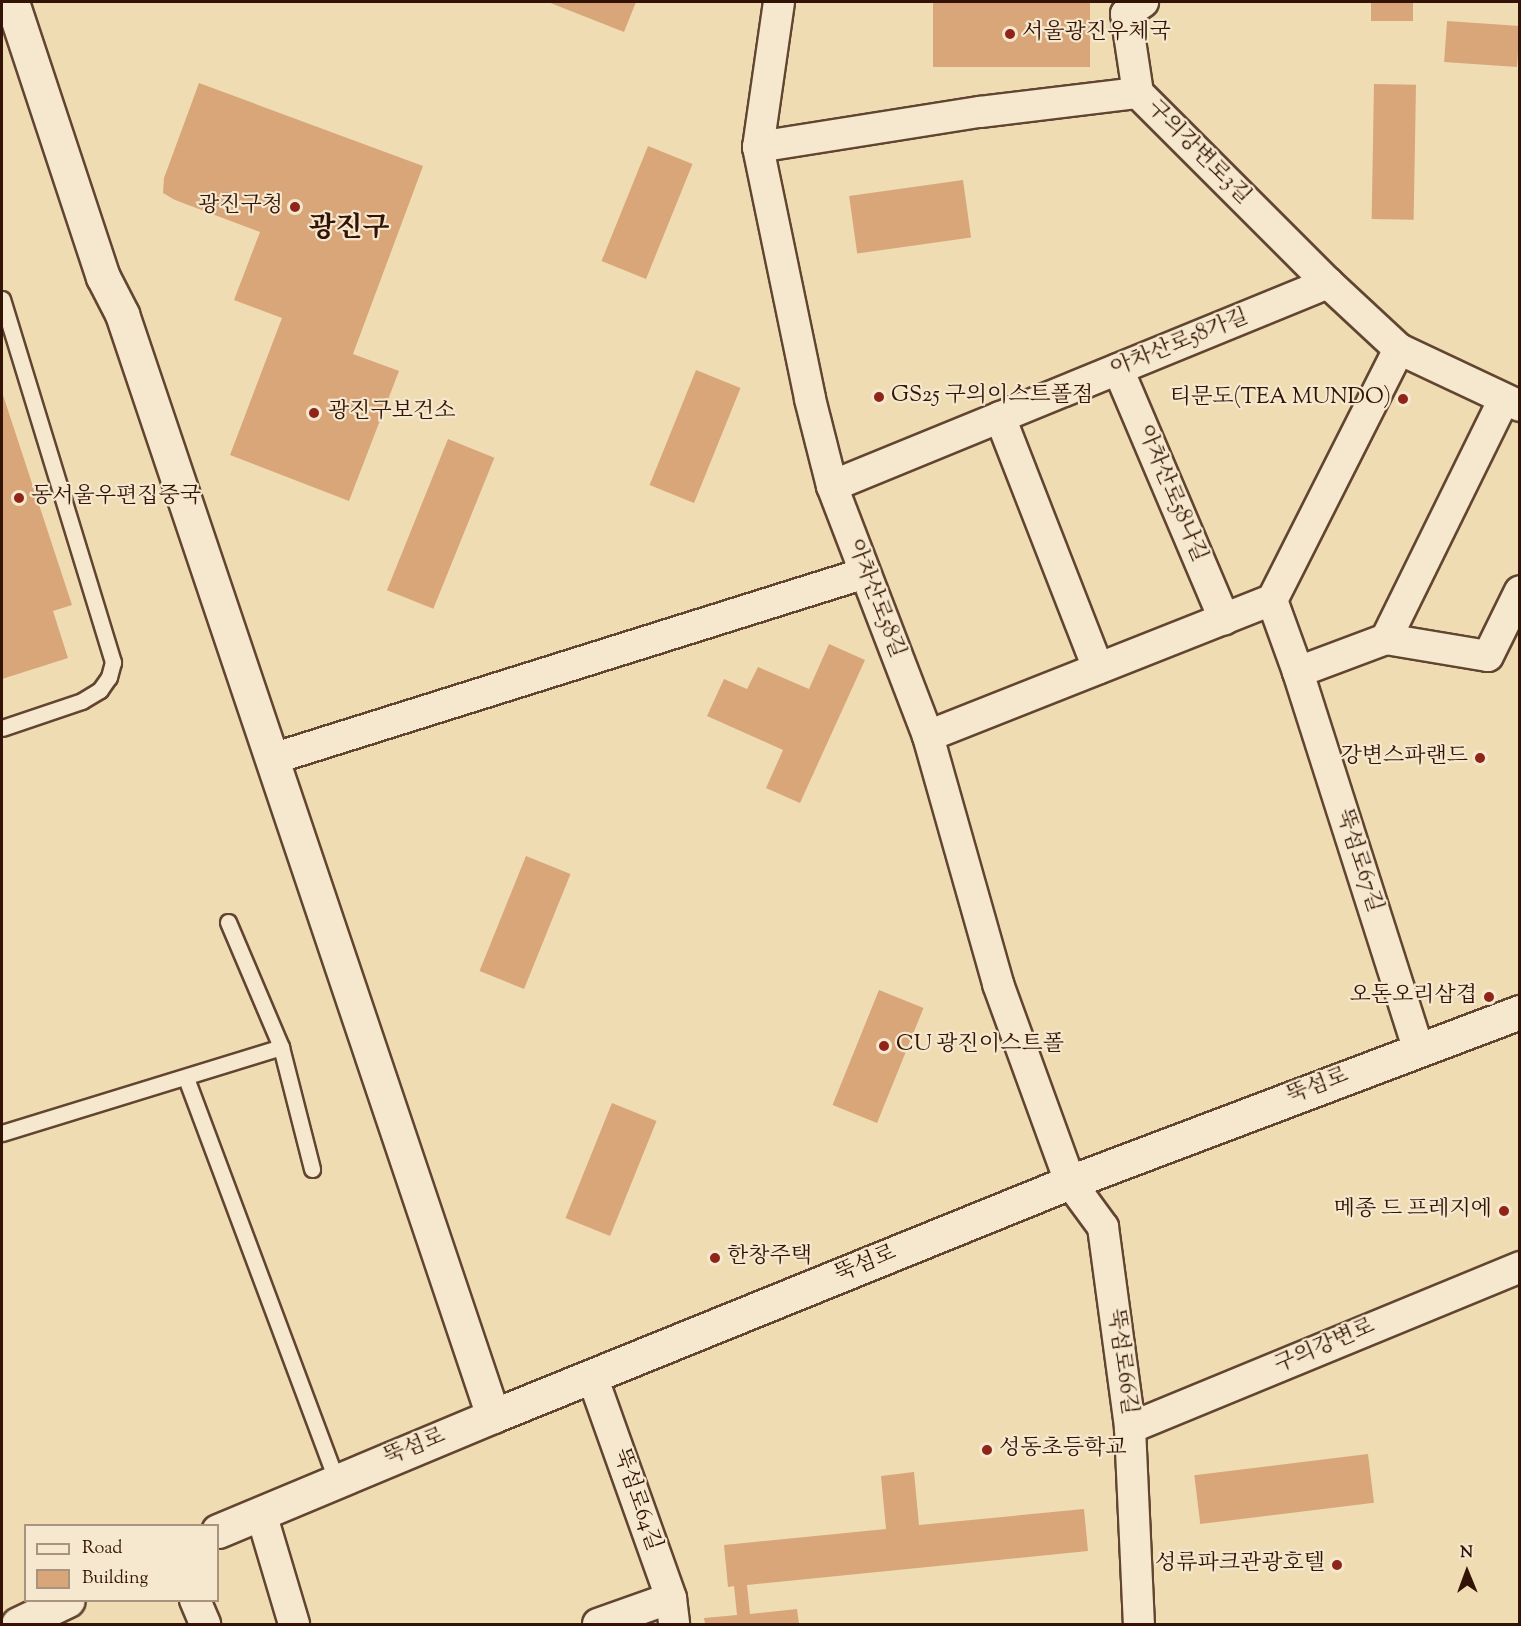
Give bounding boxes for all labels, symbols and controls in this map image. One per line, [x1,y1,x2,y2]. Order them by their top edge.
place label: 서울광진우체국 [1022,21,1171,47]
marker: 서울광진우체국 [1003,27,1017,41]
street label: 구의강변로3길 [1140,95,1256,211]
place label: 광진구청 [198,194,283,220]
marker: 광진구청 [288,200,302,214]
district label: 광진구 [308,212,390,246]
street label: 아차산로58가길 [1107,304,1253,384]
place label: GS25 구의이스트폴점 [891,384,1093,410]
place label: 티문도(TEA MUNDO) [1171,386,1391,412]
marker: GS25 구의이스트폴점 [872,390,886,404]
marker: 티문도(TEA MUNDO) [1396,392,1410,406]
place label: 광진구보건소 [328,400,456,426]
marker: 광진구보건소 [305,404,323,422]
street label: 아차산로58나길 [1130,422,1212,566]
place label: 동서울우편집중국 [31,485,201,511]
marker: 동서울우편집중국 [12,491,26,505]
street label: 아차산로58길 [840,536,910,662]
place label: 강변스파랜드 [1340,745,1468,771]
marker: 강변스파랜드 [1473,751,1487,765]
street label: 뚝섬로67길 [1329,806,1387,916]
place label: 오돈오리삼겹 [1349,984,1477,1010]
marker: 오돈오리삼겹 [1482,990,1496,1004]
place label: CU 광진이스트폴 [896,1033,1064,1059]
marker: CU 광진이스트폴 [877,1039,891,1053]
street label: 뚝섬로 [1284,1063,1352,1111]
place label: 메종 드 프레지에 [1334,1198,1492,1224]
marker: 메종 드 프레지에 [1497,1204,1511,1218]
street label: 뚝섬로 [831,1241,901,1289]
place label: 한창주택 [727,1245,812,1271]
marker: 한창주택 [708,1251,722,1265]
street label: 뚝섬로66길 [1100,1307,1142,1417]
street label: 구의강변로 [1271,1314,1379,1380]
street label: 뚝섬로 [380,1424,450,1472]
place label: 성동초등학교 [999,1437,1127,1463]
marker: 성동초등학교 [980,1443,994,1457]
street label: 뚝섬로64길 [606,1445,666,1555]
legend [24,1524,219,1602]
text: Road [82,1536,122,1562]
north arrow [1437,1542,1497,1602]
text: N [1460,1542,1473,1565]
place label: 성류파크관광호텔 [1155,1552,1325,1578]
marker: 성류파크관광호텔 [1330,1558,1344,1572]
text: Building [82,1566,148,1592]

